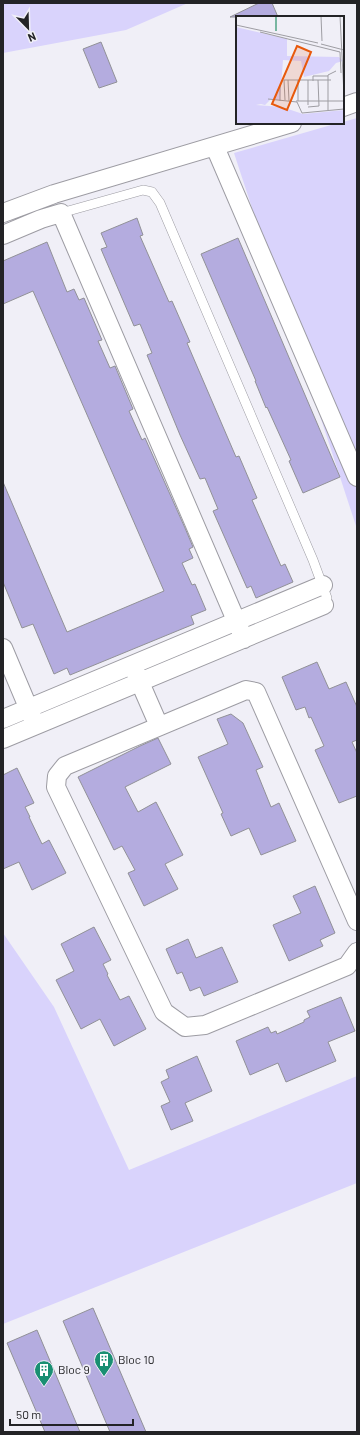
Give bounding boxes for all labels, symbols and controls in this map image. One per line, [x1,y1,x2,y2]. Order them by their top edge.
north arrow [8,8,48,48]
inset map [236,16,344,124]
text: N [26,30,38,45]
building icon: Bloc 10 [93,1349,115,1377]
place label: Bloc 10 [118,1352,154,1366]
building icon: Bloc 9 [33,1359,55,1387]
place label: Bloc 9 [58,1362,90,1376]
scale bar [10,1401,133,1427]
text: 50 m [16,1407,41,1421]

